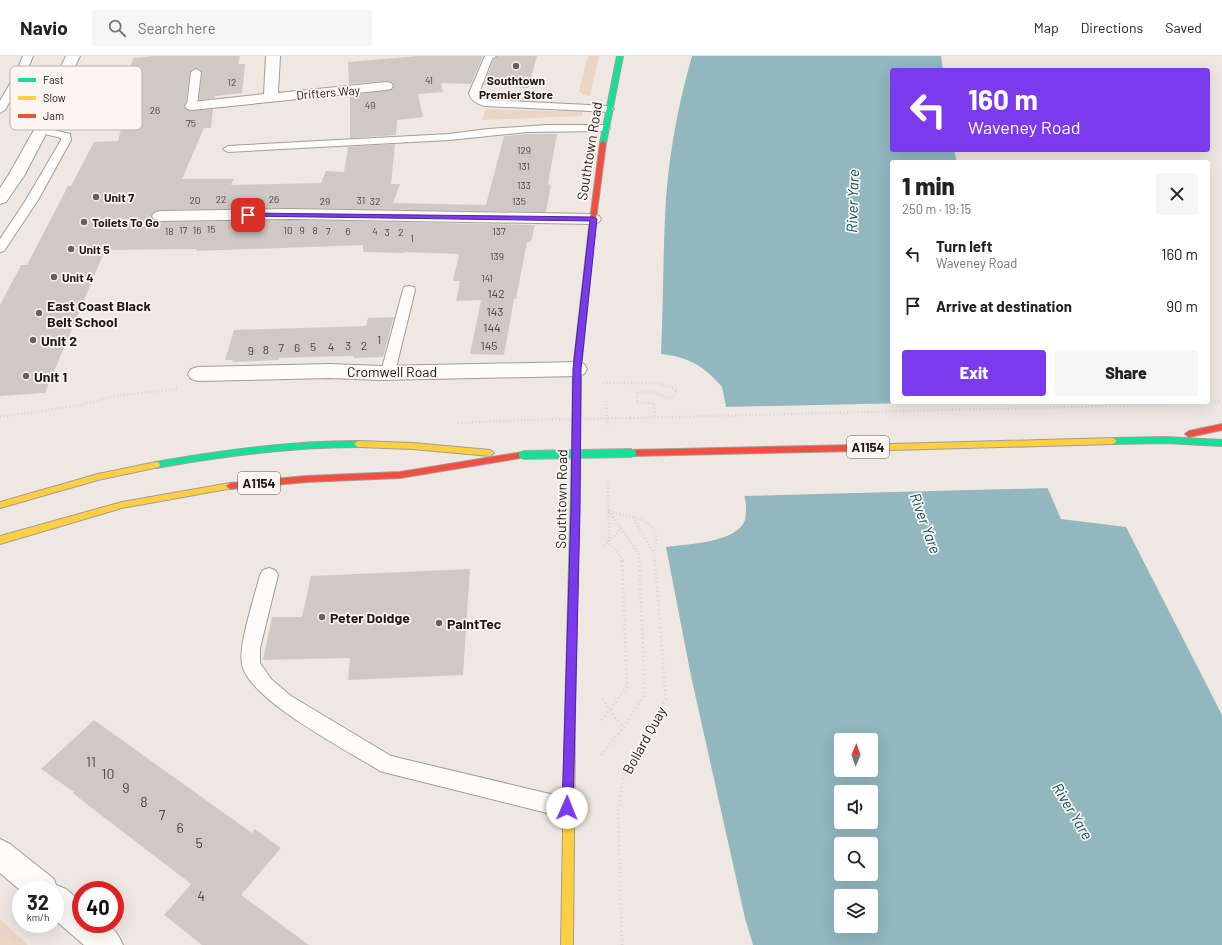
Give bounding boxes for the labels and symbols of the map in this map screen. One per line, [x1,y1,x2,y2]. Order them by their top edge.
marker: Southtown Premier Store [511,61,521,71]
legend [10,66,142,130]
text: Fast [43,73,64,86]
place label: Southtown Premier Store [479,73,553,101]
house number: 41 [425,74,433,86]
house number: 12 [228,76,236,88]
street label: Drifters Way [296,82,361,102]
text: Slow [43,91,66,104]
house number: 49 [365,99,375,111]
street label: Southtown Road [573,100,605,202]
house number: 26 [150,104,160,116]
text: Jam [43,109,64,122]
house number: 75 [186,117,196,129]
house number: 129 [517,144,531,156]
house number: 131 [518,160,530,172]
water label: River Yare [842,169,862,233]
house number: 133 [517,179,531,191]
place label: Unit 7 [104,190,134,204]
marker: Unit 7 [91,192,101,202]
house number: 22 [216,193,226,205]
house number: 26 [269,193,279,205]
house number: 20 [189,194,201,206]
house number: 31 [357,194,365,206]
house number: 29 [320,195,330,207]
house number: 32 [370,195,380,207]
house number: 135 [512,195,526,207]
pin [231,198,265,232]
place label: Toilets To Go [92,215,160,229]
marker: Toilets To Go [79,217,89,227]
house number: 15 [207,223,215,235]
house number: 17 [179,224,187,236]
house number: 16 [193,224,201,236]
house number: 10 [283,224,293,236]
house number: 9 [299,224,305,236]
house number: 8 [312,224,318,236]
house number: 18 [165,225,173,237]
house number: 7 [326,225,331,237]
house number: 6 [345,225,351,237]
house number: 4 [372,225,378,237]
house number: 137 [492,225,506,237]
house number: 3 [384,226,390,238]
house number: 2 [398,226,404,238]
house number: 1 [410,232,414,244]
place label: Unit 5 [79,242,110,256]
marker: Unit 5 [66,244,76,254]
house number: 139 [490,250,504,262]
place label: Unit 4 [62,270,93,284]
marker: Unit 4 [49,272,59,282]
house number: 141 [481,272,493,284]
house number: 142 [487,286,505,300]
place label: East Coast Black Belt School [47,297,152,330]
house number: 143 [487,304,504,318]
marker: East Coast Black Belt School [34,308,44,318]
house number: 144 [483,320,501,334]
place label: Unit 2 [41,332,77,349]
house number: 1 [377,332,381,346]
marker: Unit 2 [28,335,38,345]
house number: 3 [345,338,351,352]
house number: 2 [361,338,367,352]
house number: 145 [481,338,497,352]
house number: 5 [310,339,316,353]
house number: 4 [328,339,334,353]
house number: 7 [278,340,284,354]
house number: 6 [294,340,300,354]
house number: 8 [263,342,269,356]
house number: 9 [248,343,254,357]
street label: Cromwell Road [347,363,437,380]
place label: Unit 1 [34,368,67,385]
marker: Unit 1 [21,371,31,381]
road number: A1154 [847,436,889,458]
street label: Southtown Road [552,449,570,549]
road number: A1154 [238,472,280,494]
water label: River Yare [907,490,945,556]
place label: Peter Doidge [330,609,410,626]
marker: Peter Doidge [317,612,327,622]
place label: PaintTec [447,615,502,632]
marker: PaintTec [434,618,444,628]
street label: Bollard Quay [618,703,670,777]
north arrow [834,733,878,777]
house number: 11 [86,753,96,770]
house number: 10 [102,765,114,782]
house number: 9 [122,779,130,796]
water label: River Yare [1049,779,1097,843]
position arrow [546,787,588,829]
house number: 8 [140,793,148,810]
house number: 7 [159,806,166,823]
house number: 6 [176,819,184,836]
house number: 5 [195,834,203,851]
speed limit sign: 40 [72,881,124,933]
house number: 4 [197,887,205,904]

